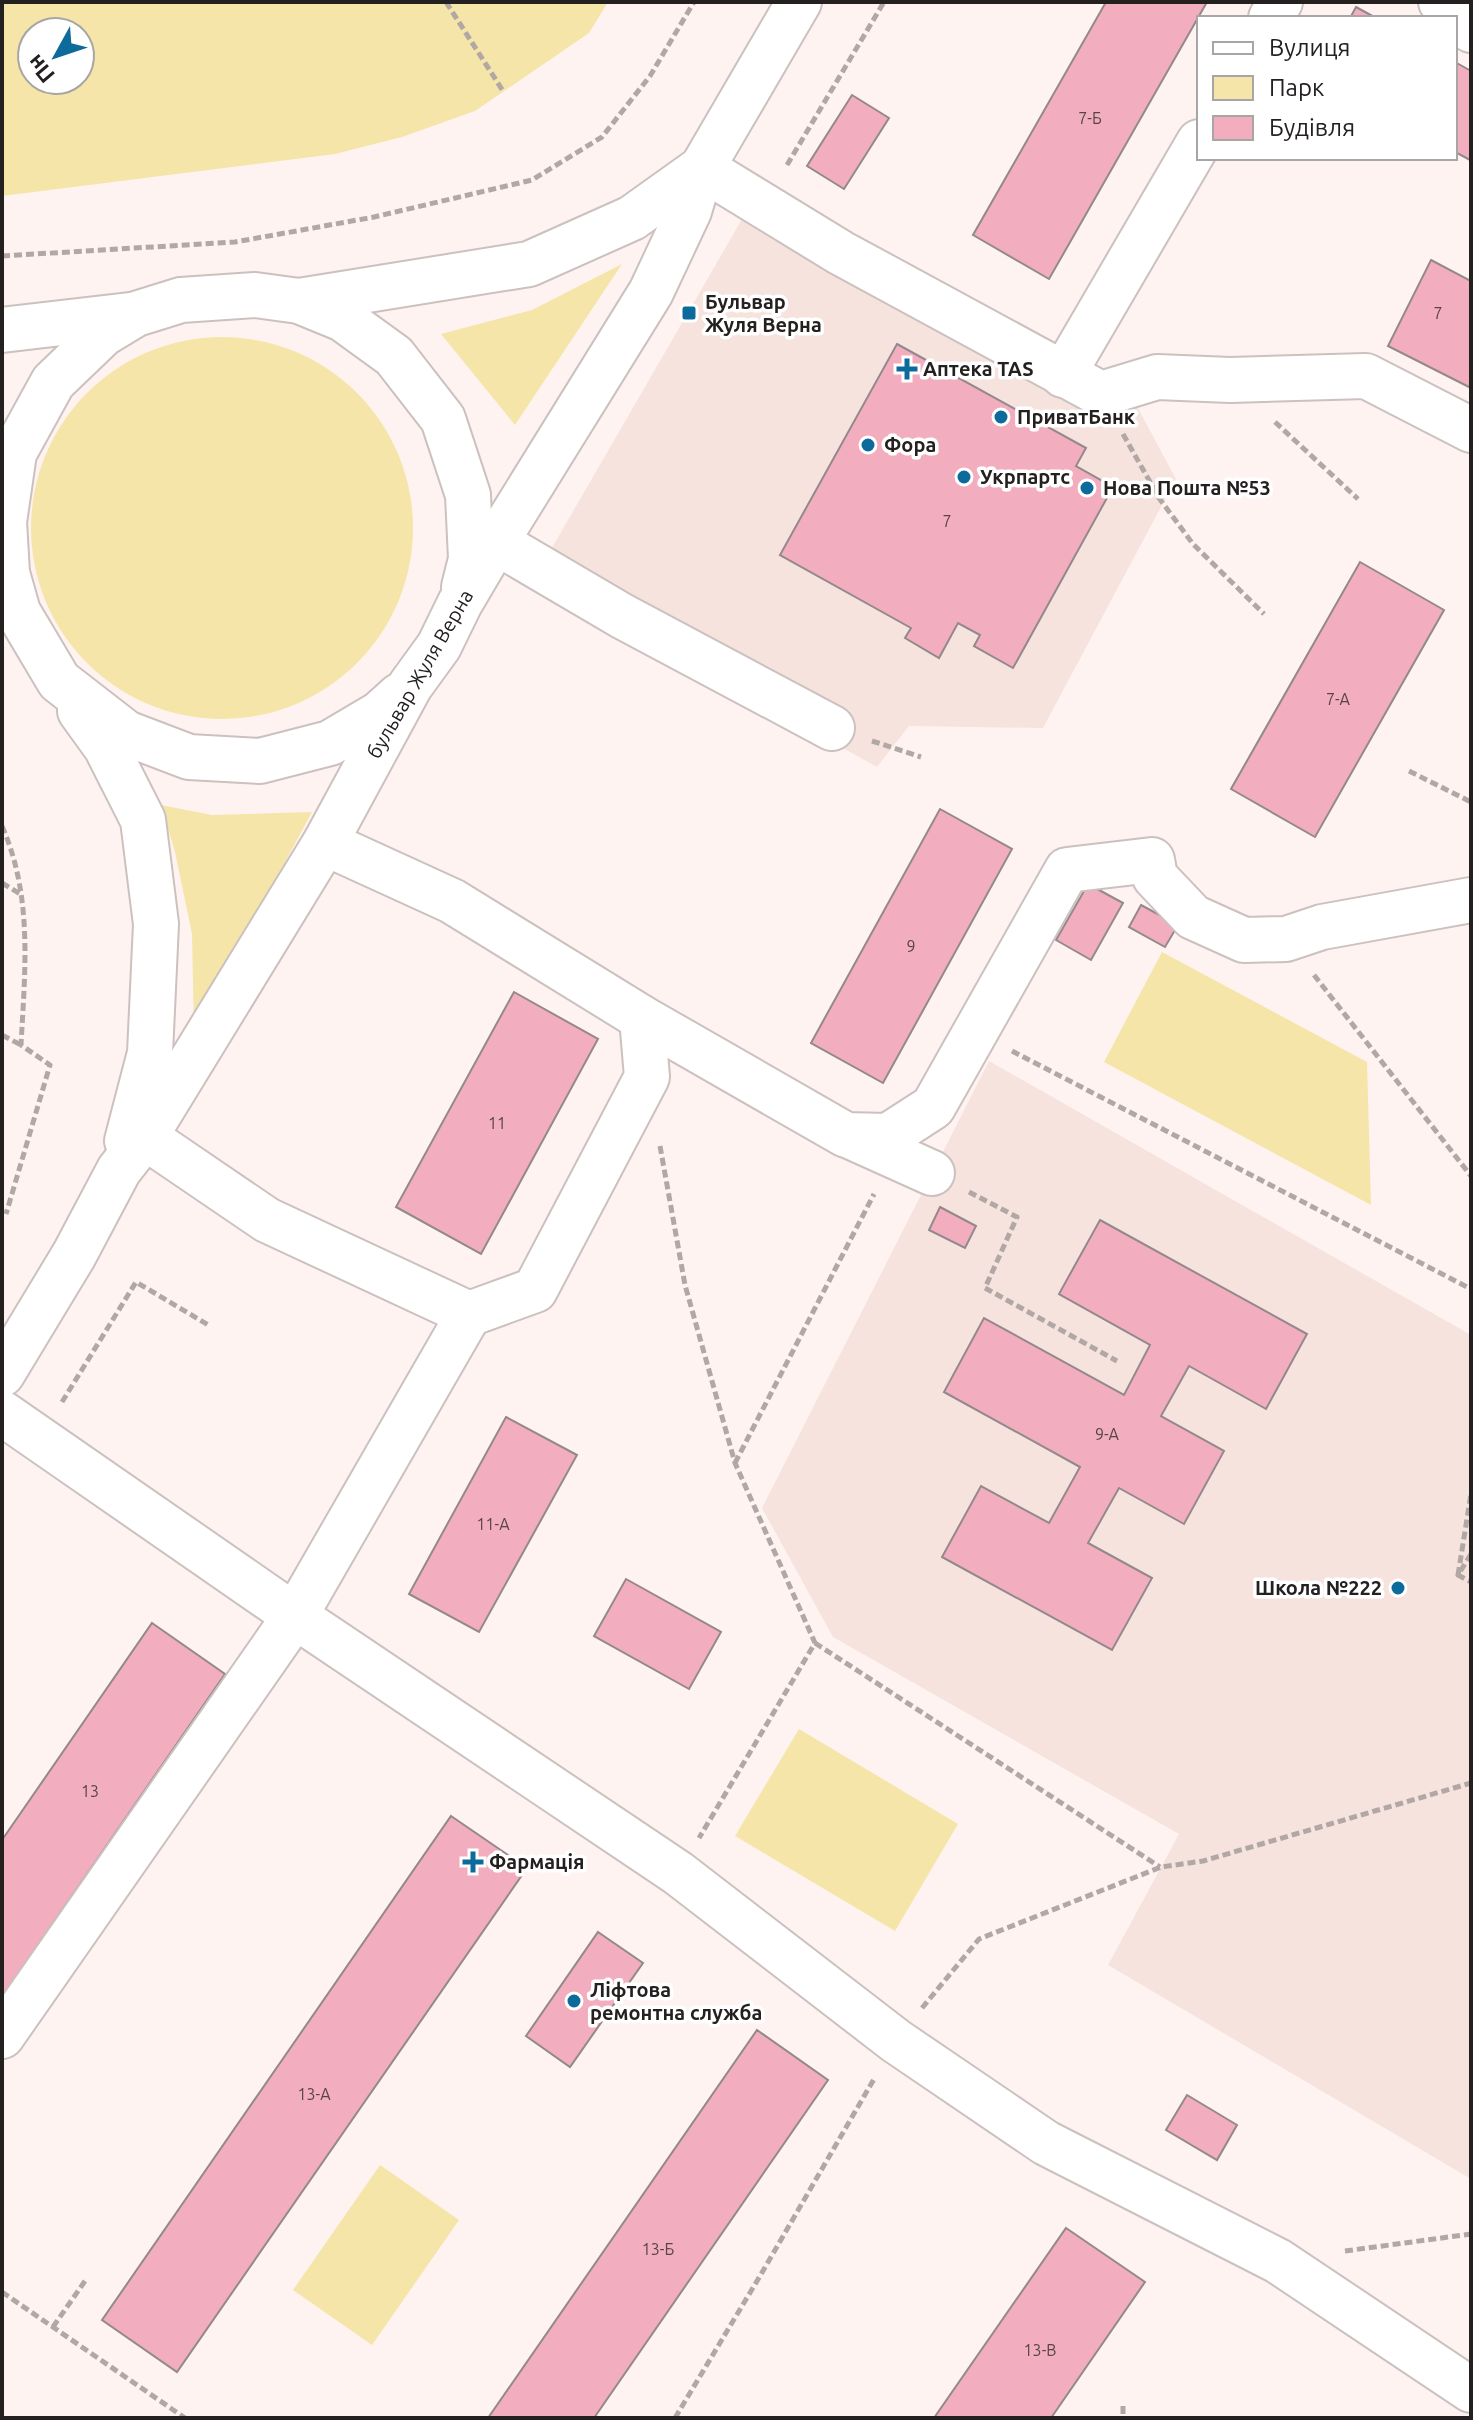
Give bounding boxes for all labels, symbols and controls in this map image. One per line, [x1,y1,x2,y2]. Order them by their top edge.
north arrow [16,16,96,96]
legend [1197,16,1457,160]
text: Вулиця [1269,34,1351,61]
text: Пн [21,50,59,88]
text: Парк [1269,74,1324,101]
house number: 7-Б [1078,109,1102,127]
text: Будівля [1269,114,1355,141]
place label: Бульвар Жуля Верна [705,290,822,336]
marker: Бульвар Жуля Верна [680,304,698,322]
house number: 7 [1433,304,1443,322]
place label: Аптека TAS [923,357,1034,380]
marker: Аптека TAS [898,360,916,378]
place label: ПриватБанк [1017,405,1136,428]
marker: ПриватБанк [992,408,1010,426]
place label: Фора [884,433,936,456]
marker: Фора [859,436,877,454]
place label: Укрпартс [980,465,1070,488]
marker: Укрпартс [955,468,973,486]
place label: Нова Пошта №53 [1103,476,1271,499]
marker: Нова Пошта №53 [1078,479,1096,497]
house number: 7 [942,512,952,530]
street label: бульвар Жуля Верна [362,585,477,762]
house number: 7-А [1326,690,1351,708]
house number: 9 [906,937,916,955]
house number: 11 [488,1114,506,1132]
house number: 9-А [1095,1425,1120,1443]
house number: 11-А [476,1515,510,1533]
place label: Школа №222 [1255,1576,1382,1599]
marker: Школа №222 [1389,1579,1407,1597]
house number: 13 [81,1782,99,1800]
place label: Фармація [489,1850,584,1873]
marker: Фармація [464,1853,482,1871]
place label: Ліфтова ремонтна служба [590,1978,762,2024]
marker: Ліфтова ремонтна служба [565,1992,583,2010]
house number: 13-А [297,2085,331,2103]
house number: 13-Б [642,2240,674,2258]
house number: 13-В [1024,2341,1056,2359]

